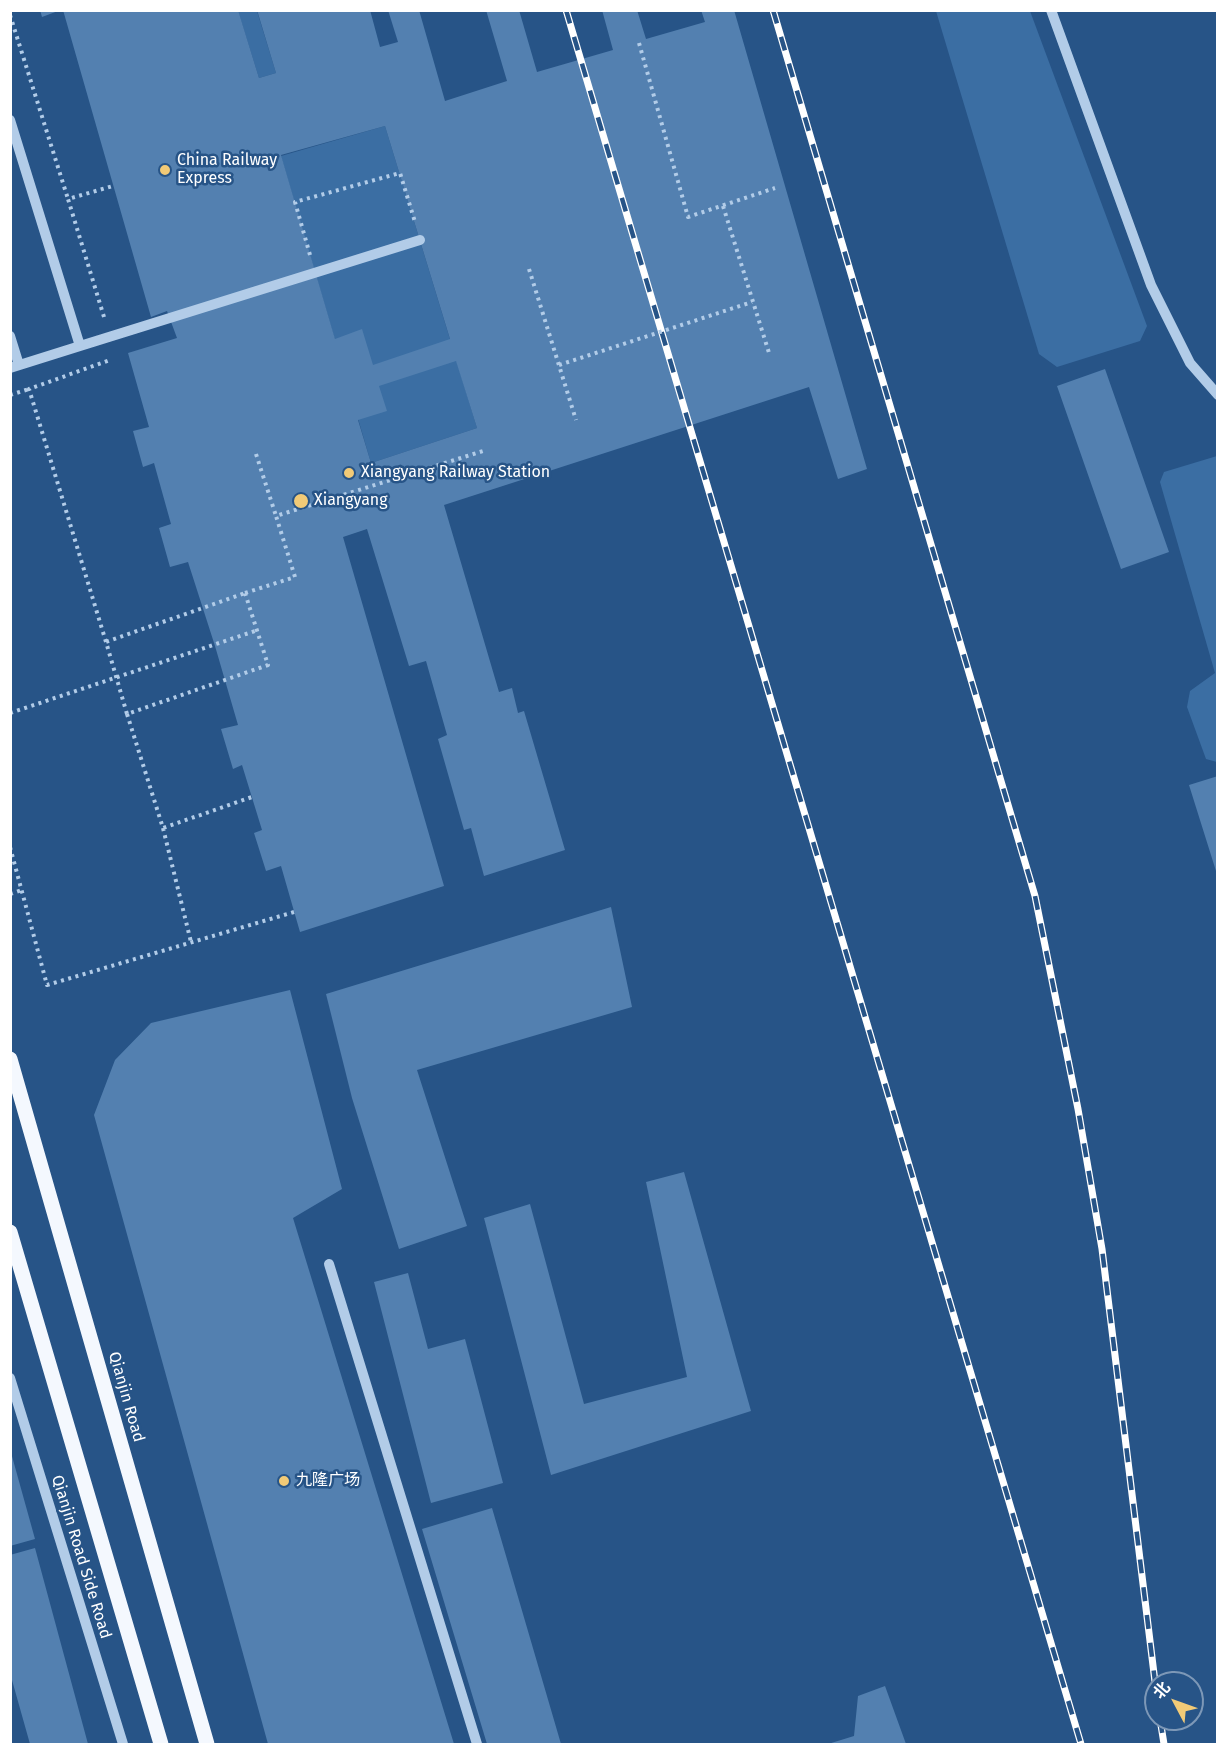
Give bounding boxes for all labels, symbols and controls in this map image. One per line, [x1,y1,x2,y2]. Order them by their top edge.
place label: China Railway Express [177,151,277,189]
marker: China Railway Express [158,163,172,177]
place label: Xiangyang Railway Station [361,463,550,483]
marker: Xiangyang Railway Station [342,466,356,480]
place label: Xiangyang [314,491,388,511]
marker: Xiangyang [292,492,310,510]
street label: Qianjin Road [104,1350,148,1444]
place label: 九隆广场 [296,1471,360,1491]
street label: Qianjin Road Side Road [47,1473,115,1641]
marker: 九隆广场 [277,1474,291,1488]
north arrow [1144,1671,1204,1731]
text: 北 [1149,1678,1174,1702]

